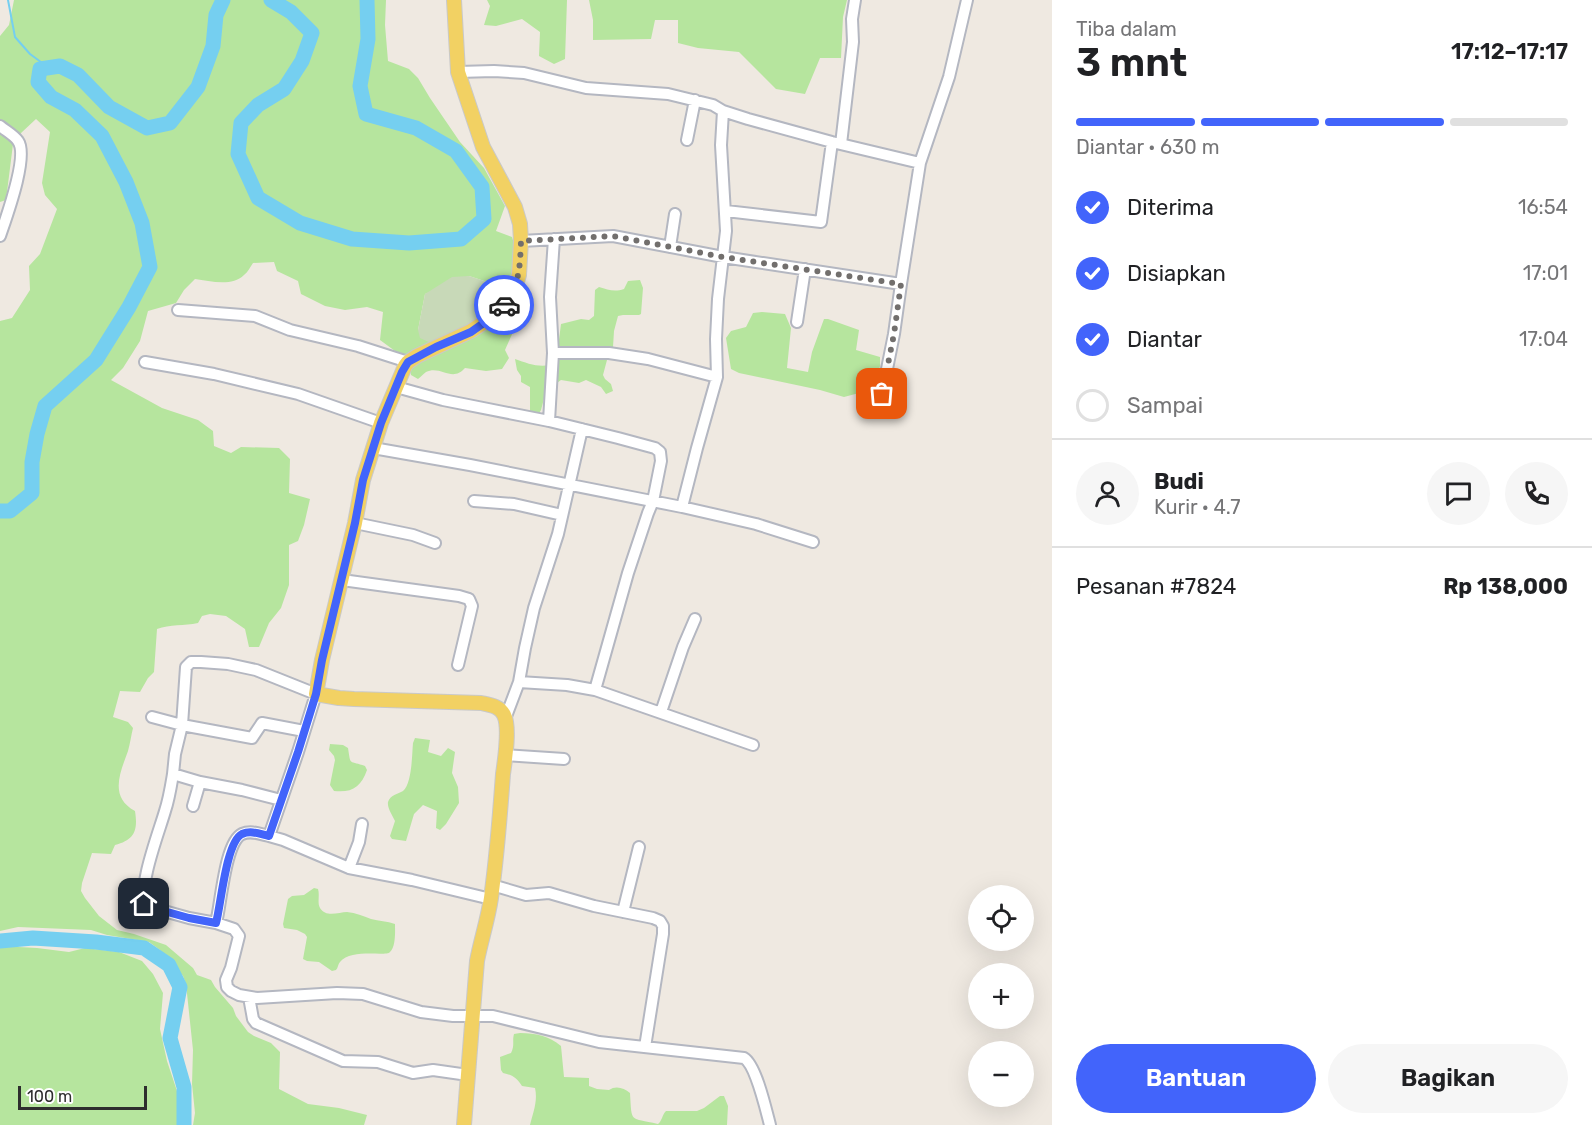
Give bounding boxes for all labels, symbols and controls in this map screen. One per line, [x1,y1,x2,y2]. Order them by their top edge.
text: Tiba dalam [1076,17,1177,41]
text: 17:12–17:17 [1451,38,1568,65]
text: 3 mnt [1076,40,1187,86]
text: Diantar · 630 m [1076,135,1220,159]
icon: check [1076,191,1109,224]
text: Diterima [1127,194,1214,221]
text: 16:54 [1518,195,1568,219]
icon: check [1076,257,1109,290]
text: Disiapkan [1127,260,1226,287]
text: 17:01 [1523,261,1568,285]
courier [474,275,534,335]
icon: car [488,289,521,322]
icon: check [1076,323,1109,356]
text: Diantar [1127,326,1202,353]
text: 17:04 [1519,327,1568,351]
pin [856,368,907,419]
icon: bag [865,377,898,410]
text: Sampai [1127,392,1203,419]
button: person [1076,462,1139,525]
button: chat [1427,462,1490,525]
button: phone [1505,462,1568,525]
text: Budi [1154,468,1204,495]
text: Kurir · 4.7 [1154,495,1240,519]
text: Pesanan #7824 [1076,573,1237,600]
text: Rp 138,000 [1443,573,1568,600]
pin [118,878,169,929]
map controls [968,885,1034,1107]
button: locate [968,885,1034,951]
icon: home [127,887,160,920]
button: + [968,963,1034,1029]
button: − [968,1041,1034,1107]
button: Bantuan [1076,1044,1316,1113]
button: Bagikan [1328,1044,1568,1113]
scale bar [18,1083,147,1110]
text: 100 m [27,1087,72,1106]

